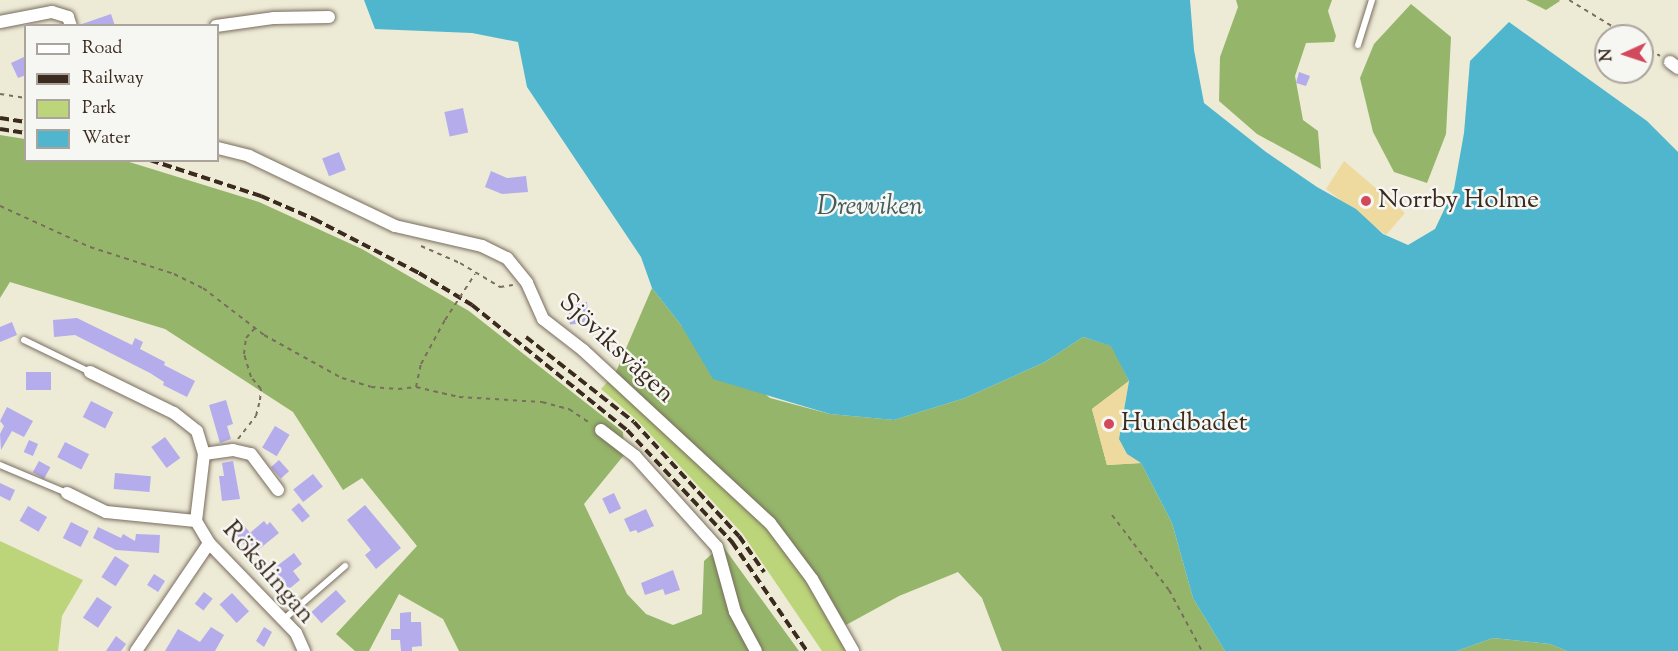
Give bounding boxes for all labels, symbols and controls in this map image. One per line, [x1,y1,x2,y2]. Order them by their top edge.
legend [24,24,219,162]
north arrow [1594,24,1654,84]
text: Road [82,36,122,62]
text: N [1596,48,1619,62]
text: Railway [82,66,144,92]
text: Park [82,96,116,122]
text: Water [82,126,130,152]
place label: Norrby Holme [1378,185,1539,217]
water label: Drevviken [817,192,923,224]
marker: Norrby Holme [1359,194,1373,208]
street label: Sjöviksvägen [552,287,680,411]
place label: Hundbadet [1121,408,1248,440]
marker: Hundbadet [1102,417,1116,431]
street label: Rökslingan [215,515,321,631]

